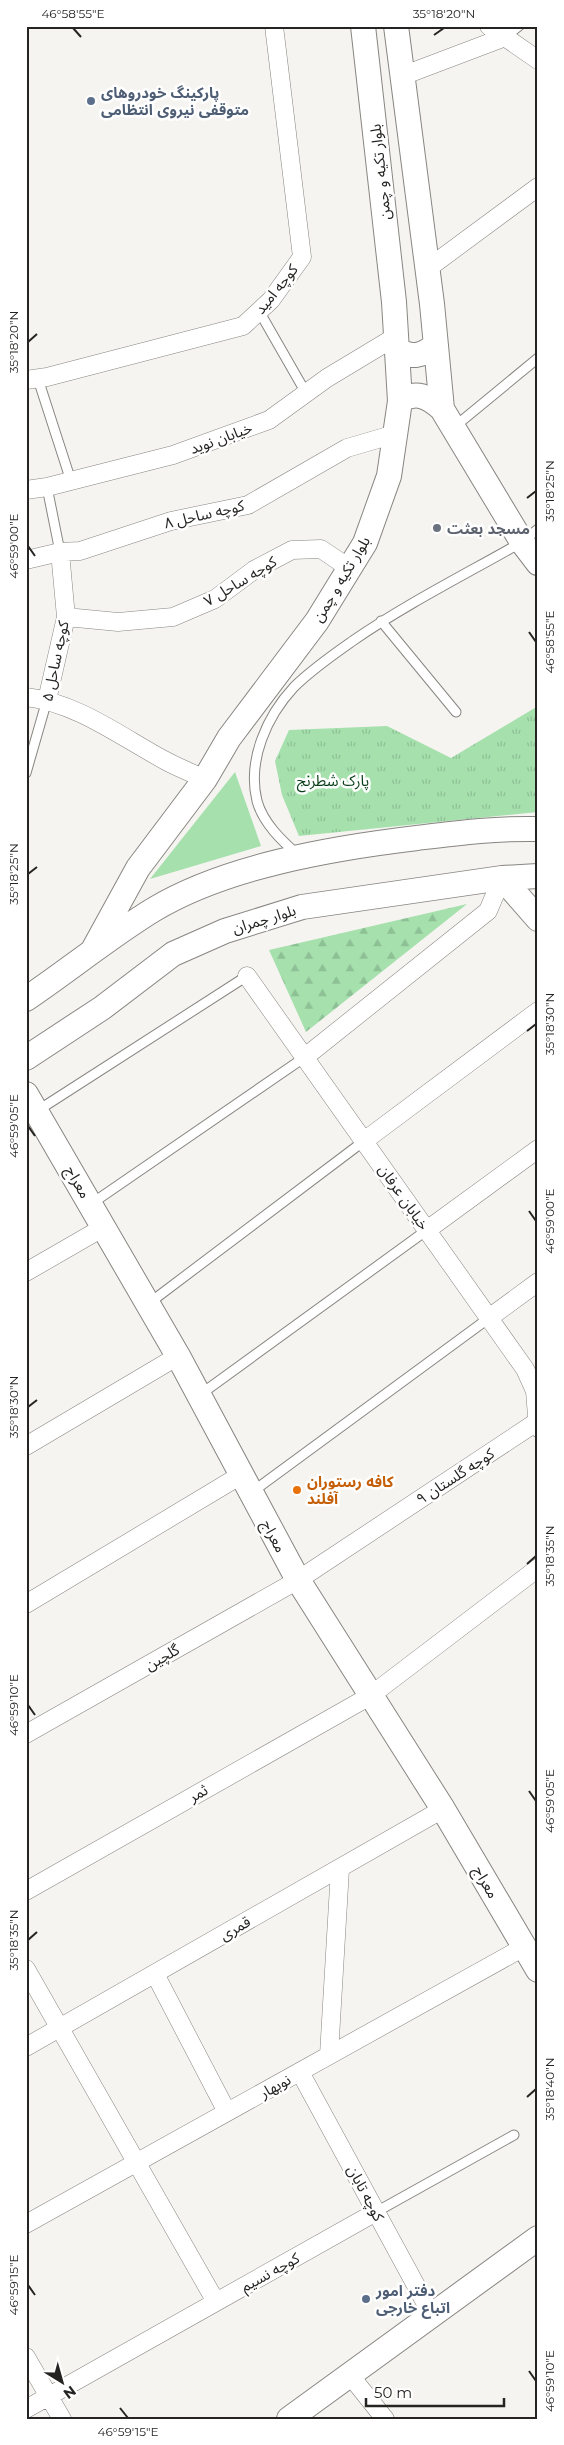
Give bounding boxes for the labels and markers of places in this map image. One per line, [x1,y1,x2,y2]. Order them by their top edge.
place label: پارکینگ خودروهای متوقفی نیروی انتظامی [101,83,249,119]
marker: پارکینگ خودروهای متوقفی نیروی انتظامی [85,95,97,107]
place label: مسجد بعثت [447,519,530,538]
marker: مسجد بعثت [431,522,443,534]
place label: کافه رستوران آفلند [307,1472,394,1508]
marker: کافه رستوران آفلند [291,1484,303,1496]
place label: دفتر امور اتباع خارجی [375,2281,450,2319]
marker: دفتر امور اتباع خارجی [360,2293,372,2305]

